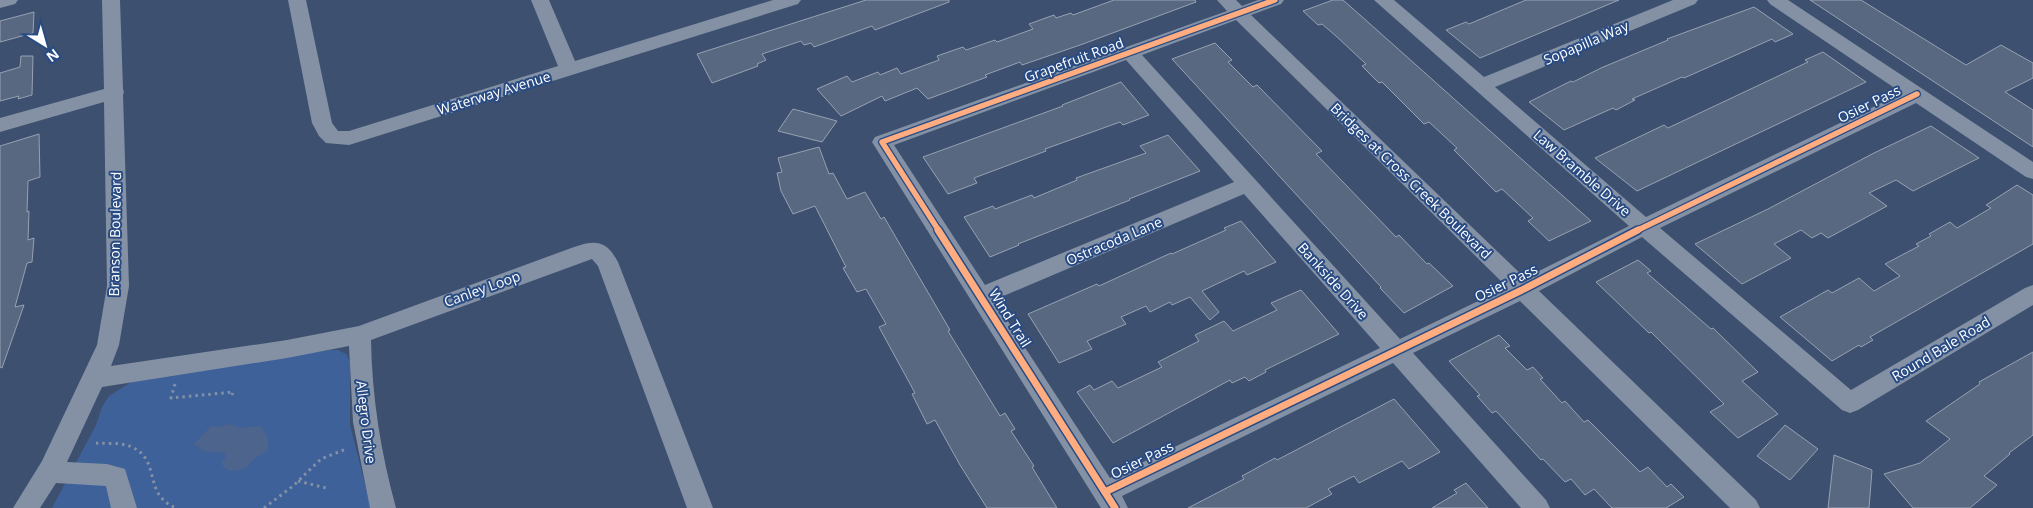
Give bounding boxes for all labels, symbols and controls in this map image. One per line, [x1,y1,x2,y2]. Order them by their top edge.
street label: Sopapilla Way [1540,16,1632,69]
north arrow [20,20,70,70]
street label: Grapefruit Road [1021,33,1126,86]
text: N [43,45,63,67]
street label: Waterway Avenue [435,66,553,119]
street label: Osier Pass [1834,80,1904,127]
street label: Bridges at Cross Creek Boulevard [1327,99,1496,263]
street label: Law Bramble Drive [1530,125,1635,220]
street label: Branson Boulevard [104,171,125,297]
street label: Ostracoda Lane [1063,212,1165,269]
street label: Bankside Drive [1294,238,1373,323]
street label: Osier Pass [1471,259,1541,306]
street label: Canley Loop [441,266,523,311]
street label: Wind Trail [985,285,1036,351]
street label: Round Bale Road [1888,312,1994,385]
street label: Allegro Drive [352,379,381,465]
street label: Osier Pass [1107,436,1177,483]

